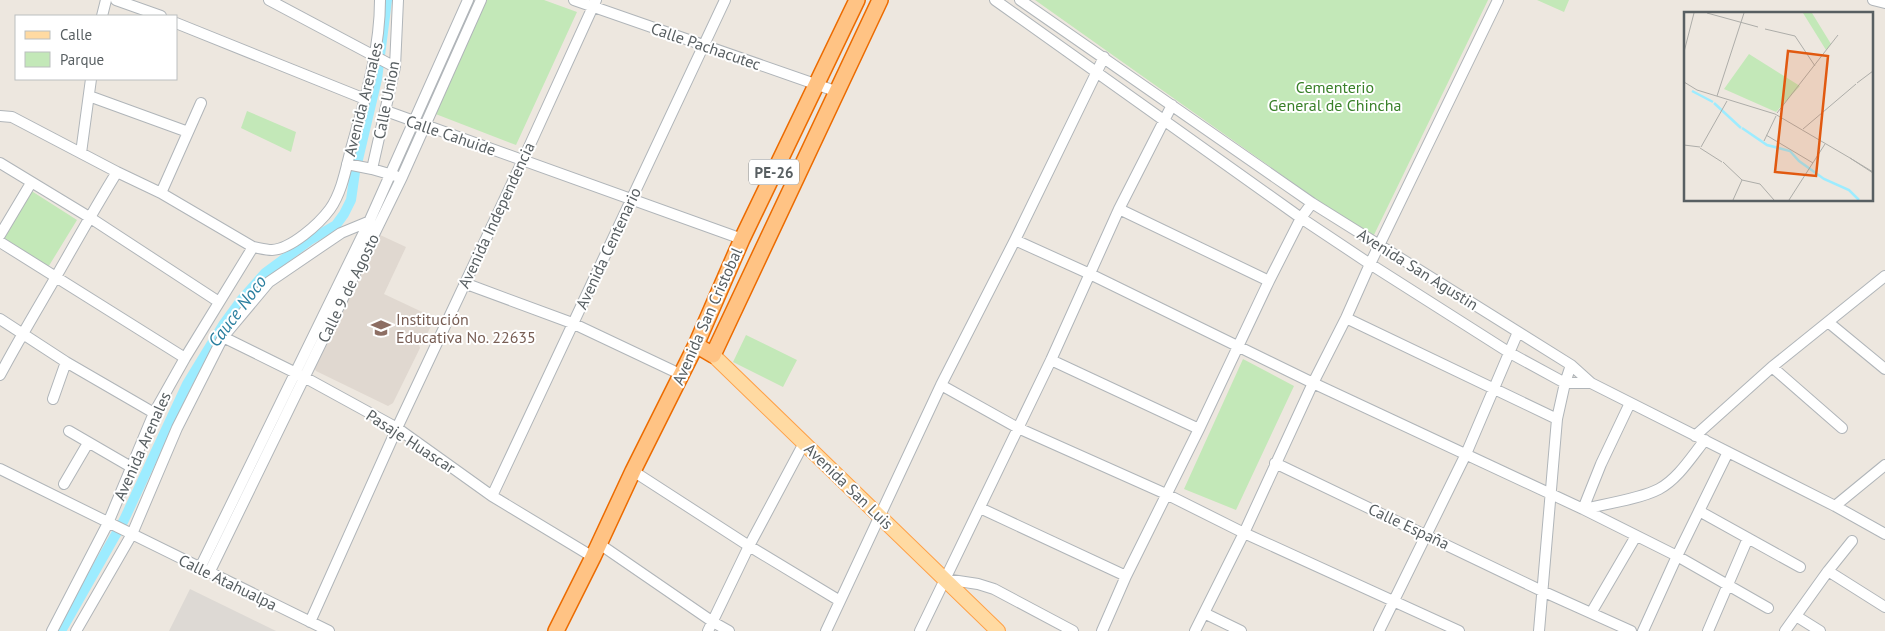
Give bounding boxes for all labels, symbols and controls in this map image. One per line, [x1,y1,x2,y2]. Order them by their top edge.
inset map [1684,12,1872,201]
legend [15,15,178,80]
street label: Calle Pachacutec [648,18,764,74]
text: Calle [60,25,92,44]
street label: Avenida Arenales [339,40,387,158]
text: Parque [60,50,104,69]
street label: Calle Union [369,59,403,141]
park label: Cementerio General de Chincha [1269,77,1401,115]
street label: Calle Cahuide [403,110,499,160]
street label: Avenida Independencia [453,139,539,291]
road number: PE-26 [749,160,799,184]
street label: Avenida Centenario [571,184,645,312]
street label: Avenida San Agustin [1354,224,1482,314]
street label: Calle 9 de Agosto [313,230,383,346]
street label: Avenida San Cristobal [668,244,746,388]
water label: Cauce Noco [203,271,271,351]
place label: Institución Educativa No. 22635 [396,309,536,347]
school or university icon: Institución Educativa No. 22635 [370,317,392,339]
street label: Avenida Arenales [109,388,175,503]
street label: Pasaje Huascar [363,405,460,478]
street label: Avenida San Luis [801,439,898,533]
street label: Calle España [1365,499,1453,553]
street label: Calle Atahualpa [175,550,281,614]

